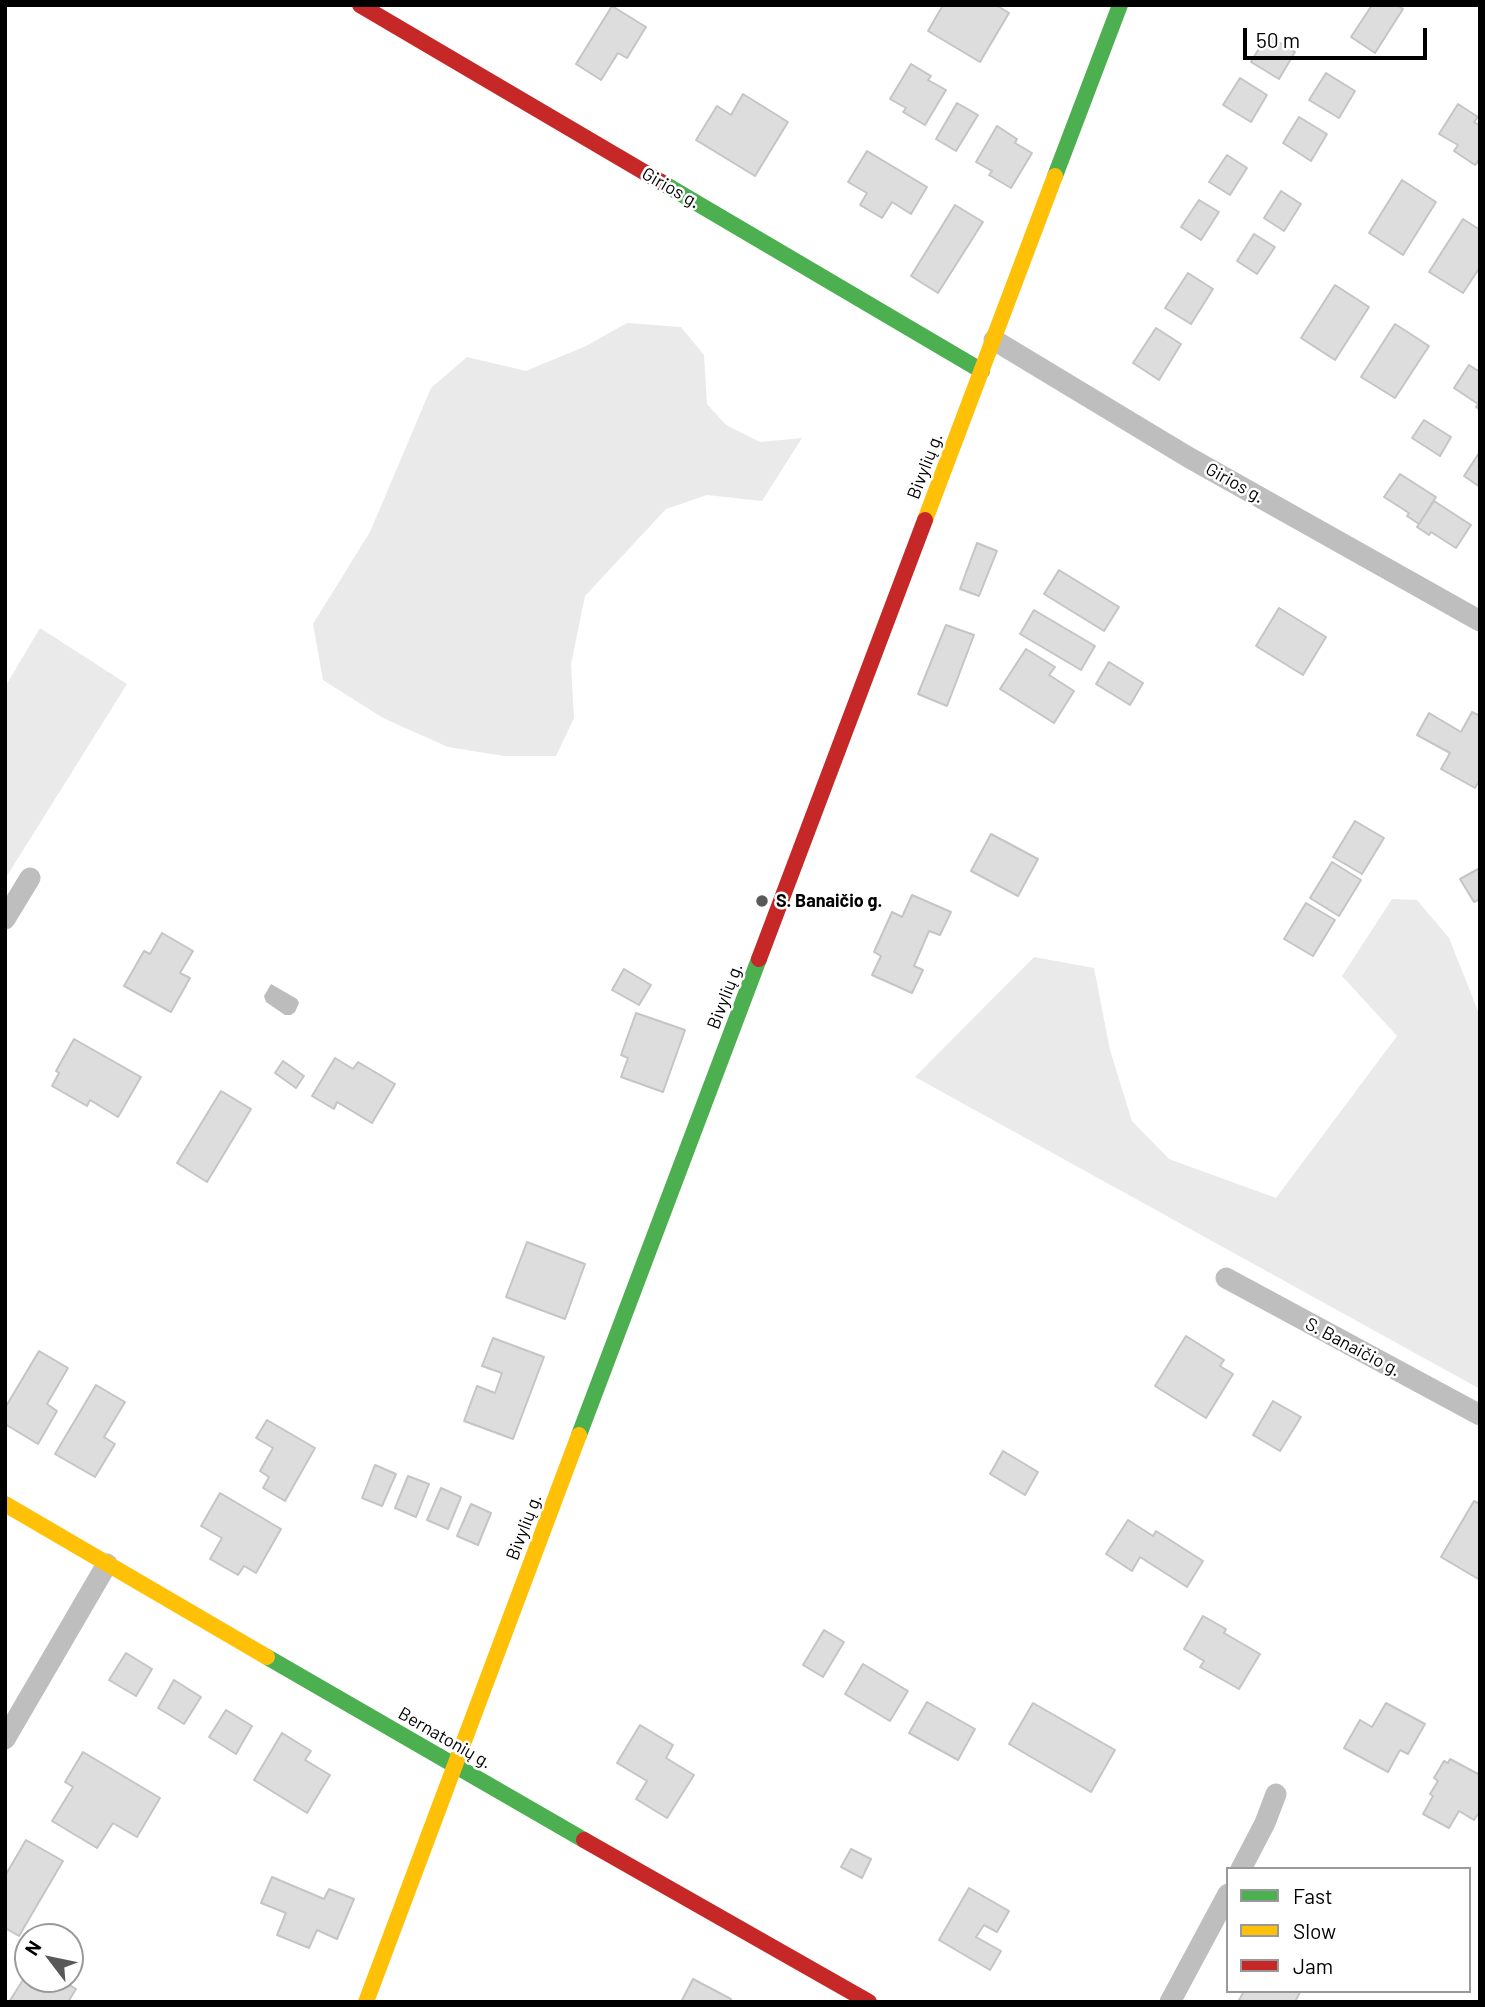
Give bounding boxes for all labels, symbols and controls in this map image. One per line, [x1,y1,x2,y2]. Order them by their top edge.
scale bar [1247,14,1431,58]
text: 50 m [1256,27,1300,52]
street label: Girios g. [638,163,704,213]
street label: Bivylių g. [902,430,948,502]
street label: Girios g. [1202,458,1268,508]
place label: S. Banaičio g. [776,890,882,912]
marker: S. Banaičio g. [754,893,770,909]
street label: Bivylių g. [702,960,748,1032]
street label: S. Banaičio g. [1302,1313,1404,1381]
street label: Bivylių g. [501,1491,547,1563]
street label: Bernatonių g. [394,1703,496,1773]
legend [1226,1867,1471,1993]
text: Fast [1293,1883,1333,1908]
text: Slow [1293,1918,1336,1943]
north arrow [14,1923,84,1993]
text: N [19,1936,46,1959]
text: Jam [1293,1953,1333,1978]

